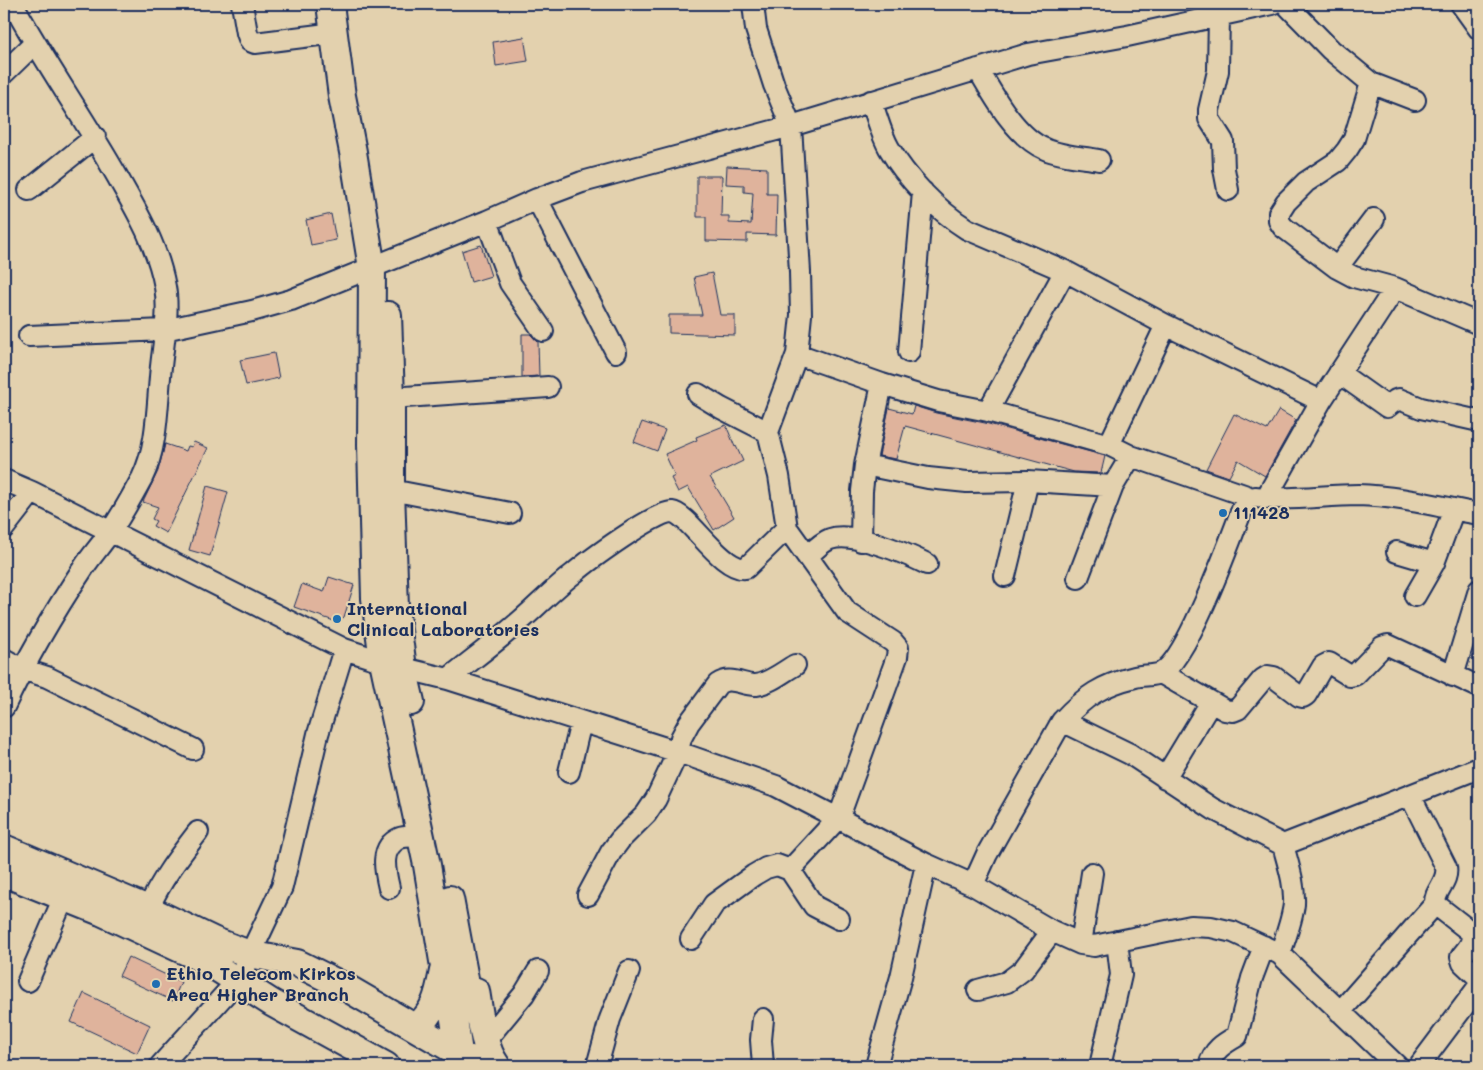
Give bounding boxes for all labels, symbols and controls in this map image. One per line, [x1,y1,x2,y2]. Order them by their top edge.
place label: 111428 [1233,500,1290,524]
marker: 111428 [1217,507,1229,519]
place label: International Clinical Laboratories [347,596,539,641]
marker: International Clinical Laboratories [331,613,343,625]
place label: Ethio Telecom Kirkos Area Higher Branch [166,961,356,1006]
marker: Ethio Telecom Kirkos Area Higher Branch [150,978,162,990]

